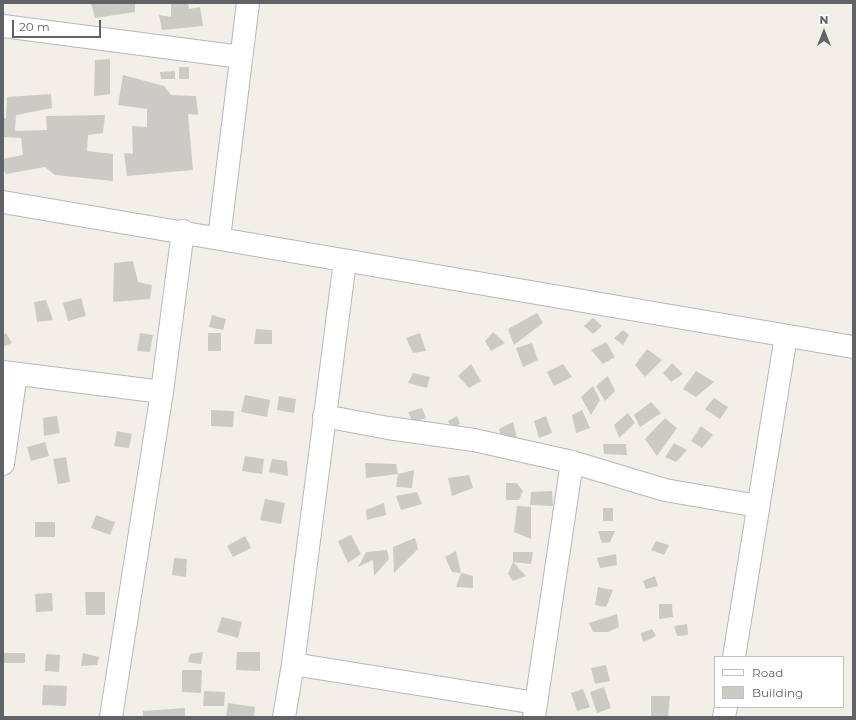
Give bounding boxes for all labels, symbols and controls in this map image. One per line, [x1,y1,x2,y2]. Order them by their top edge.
scale bar [14,12,103,38]
north arrow [804,12,844,52]
text: N [820,13,828,27]
text: 20 m [19,19,50,34]
legend [714,656,844,708]
text: Road [752,665,783,680]
text: Building [752,685,803,700]

